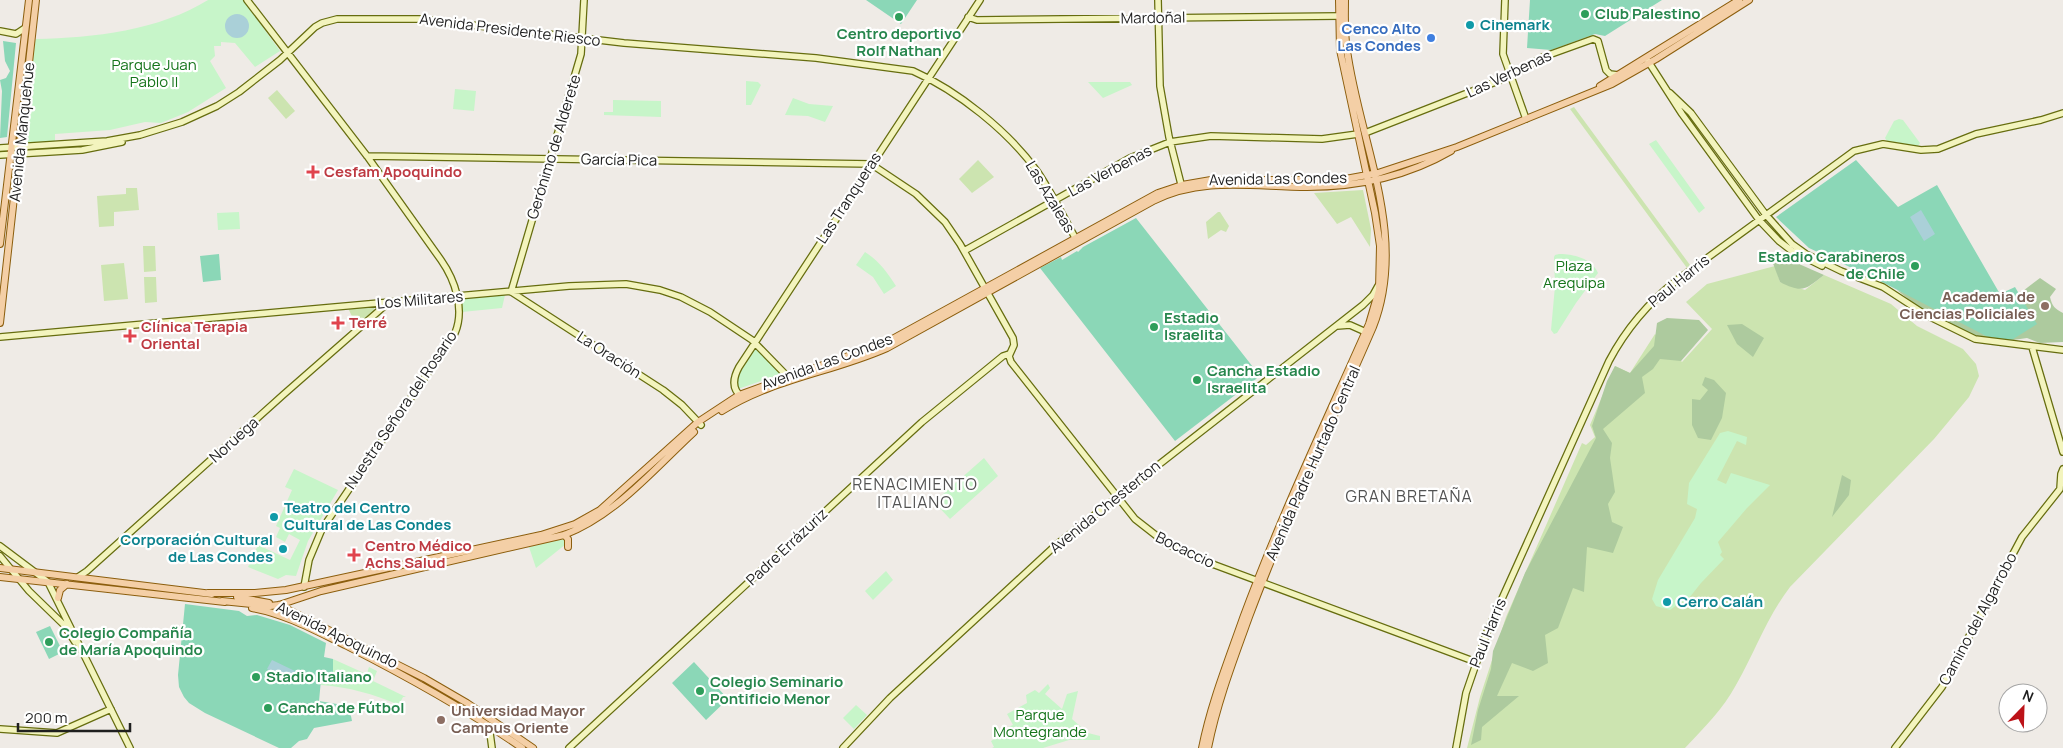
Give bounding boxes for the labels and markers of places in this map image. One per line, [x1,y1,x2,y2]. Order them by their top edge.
place label: Club Palestino [1595,3,1701,24]
marker: Club Palestino [1579,8,1591,20]
marker: Centro deportivo Rolf Nathan [893,11,905,23]
place label: Cinemark [1480,14,1550,35]
place label: Cenco Alto Las Condes [1337,18,1421,56]
marker: Cinemark [1464,19,1476,31]
place label: Centro deportivo Rolf Nathan [837,23,961,61]
marker: Cenco Alto Las Condes [1425,32,1437,44]
place label: Cesfam Apoquindo [324,161,462,182]
marker: Cesfam Apoquindo [306,165,320,179]
place label: Estadio Carabineros de Chile [1758,246,1905,284]
marker: Estadio Carabineros de Chile [1909,260,1921,272]
place label: Academia de Ciencias Policiales [1900,286,2035,324]
marker: Academia de Ciencias Policiales [2039,300,2051,312]
place label: Estadio Israelita [1164,307,1223,345]
place label: Terré [349,312,387,333]
place label: Clínica Terapia Oriental [141,316,248,354]
marker: Terré [331,316,345,330]
marker: Estadio Israelita [1148,321,1160,333]
marker: Clínica Terapia Oriental [123,329,137,343]
place label: Cancha Estadio Israelita [1207,360,1320,398]
marker: Cancha Estadio Israelita [1191,374,1203,386]
place label: Teatro del Centro Cultural de Las Condes [284,497,451,535]
marker: Teatro del Centro Cultural de Las Condes [268,511,280,523]
place label: Corporación Cultural de Las Condes [120,529,273,567]
place label: Centro Médico Achs Salud [365,535,472,573]
marker: Corporación Cultural de Las Condes [277,543,289,555]
marker: Centro Médico Achs Salud [347,548,361,562]
place label: Cerro Calán [1677,591,1763,612]
marker: Cerro Calán [1661,596,1673,608]
place label: Colegio Compañía de María Apoquindo [59,622,203,660]
marker: Colegio Compañía de María Apoquindo [43,636,55,648]
place label: Stadio Italiano [266,666,372,687]
marker: Stadio Italiano [250,671,262,683]
place label: Colegio Seminario Pontificio Menor [710,671,843,709]
marker: Colegio Seminario Pontificio Menor [694,685,706,697]
place label: Cancha de Fútbol [278,697,404,718]
place label: Universidad Mayor Campus Oriente [451,700,585,738]
marker: Cancha de Fútbol [262,702,274,714]
marker: Universidad Mayor Campus Oriente [435,714,447,726]

